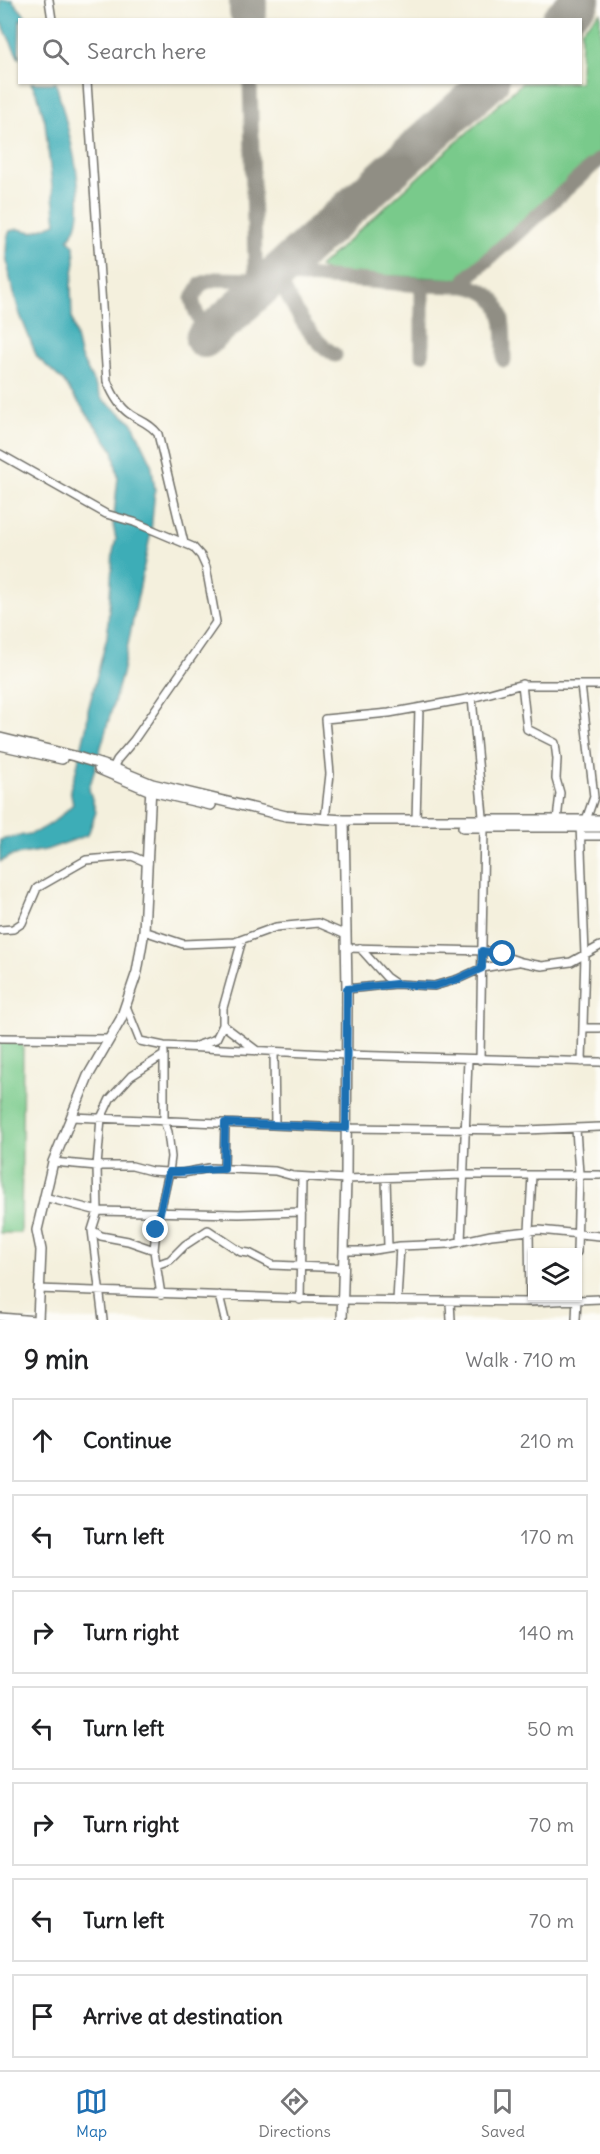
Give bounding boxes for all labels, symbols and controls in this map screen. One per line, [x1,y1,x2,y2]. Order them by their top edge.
search box [18,18,582,84]
icon: search [39,35,72,68]
text: Search here [87,37,206,65]
route start [489,940,515,966]
route end [142,1216,168,1242]
map controls [528,1248,582,1302]
button: layers [528,1248,582,1302]
text: 9 min [24,1343,89,1376]
text: Walk · 710 m [465,1347,576,1372]
icon: ahead [26,1424,59,1457]
text: Continue [83,1426,172,1454]
text: 210 m [520,1428,574,1453]
icon: left [26,1520,59,1553]
text: Turn left [83,1522,164,1550]
text: 170 m [521,1524,574,1549]
icon: right [26,1616,59,1649]
text: Turn right [83,1618,179,1646]
text: 140 m [519,1620,574,1645]
icon: left [26,1712,59,1745]
text: Turn left [83,1714,164,1742]
text: 50 m [527,1716,574,1741]
icon: right [26,1808,59,1841]
text: Turn right [83,1810,179,1838]
text: 70 m [529,1812,574,1837]
icon: left [26,1904,59,1937]
text: Turn left [83,1906,164,1934]
text: 70 m [529,1908,574,1933]
icon: arrive [26,2000,59,2033]
text: Arrive at destination [83,2002,283,2030]
tab: Map [75,2085,108,2141]
tab: Directions [258,2085,331,2141]
tab: Saved [481,2085,525,2141]

